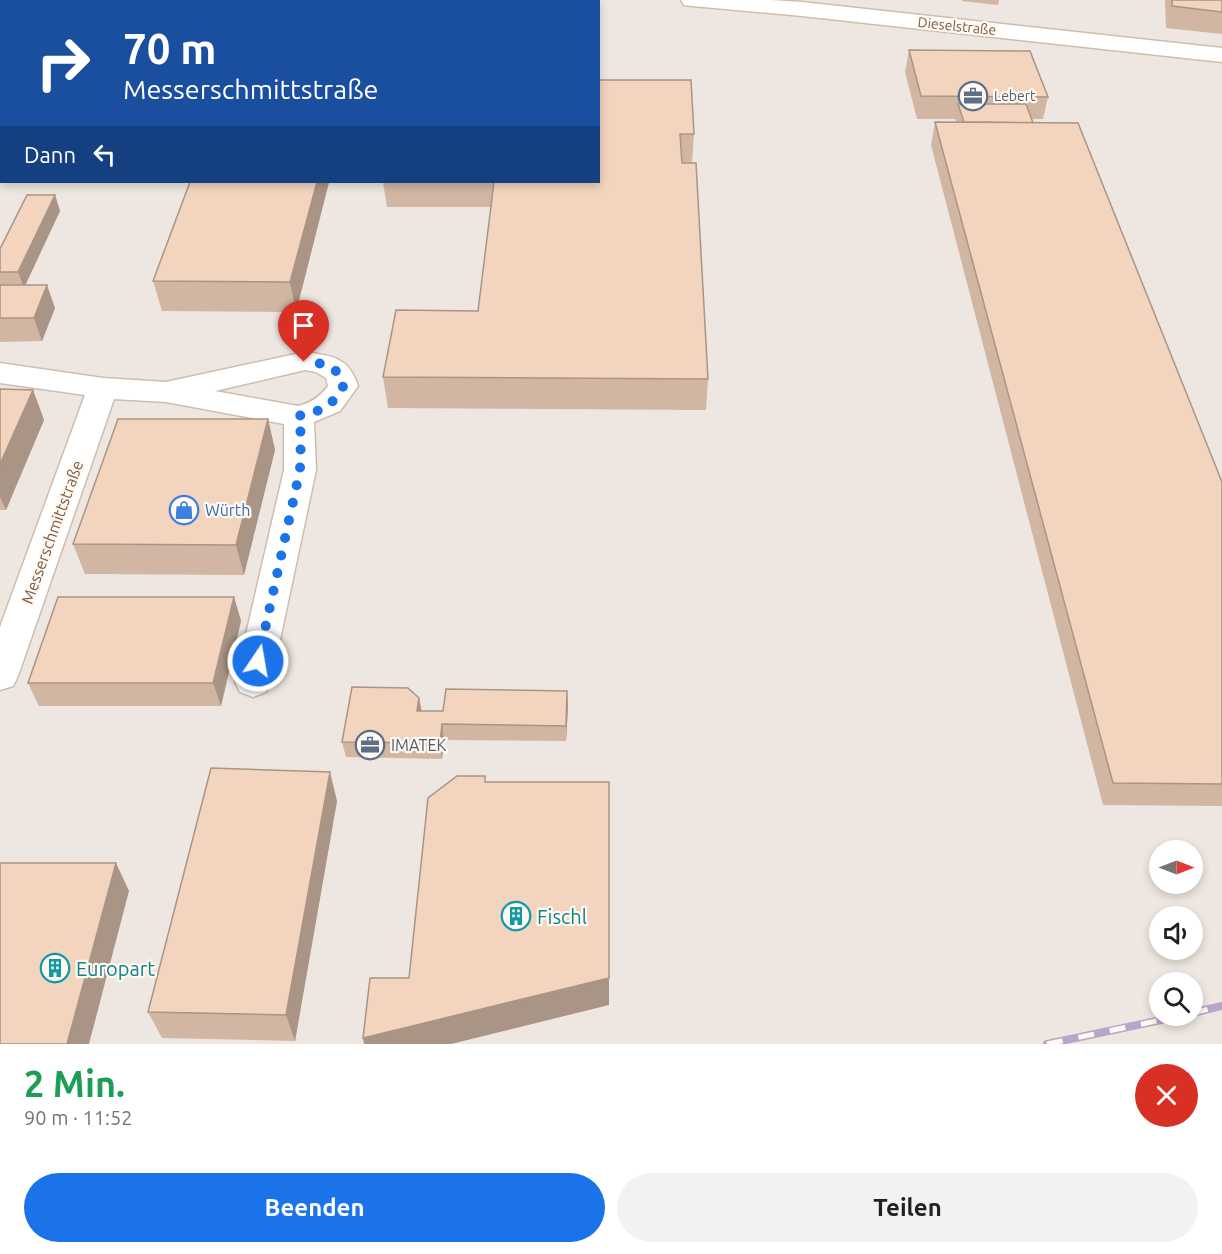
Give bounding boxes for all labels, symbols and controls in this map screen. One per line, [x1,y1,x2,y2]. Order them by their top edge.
street label: Dieselstraße [917,14,997,38]
icon: right [24,24,102,102]
text: 70 m [123,25,217,72]
text: Messerschmittstraße [123,74,378,104]
office icon: Lebert [957,80,989,112]
place label: Lebert [994,88,1036,104]
icon: left [88,138,121,171]
text: Dann [24,142,76,167]
pin [278,300,329,362]
icon: arrive [287,309,320,342]
street label: Messerschmittstraße [18,458,86,606]
shop icon: Würth [168,494,200,526]
place label: Würth [205,501,250,519]
position arrow [226,629,290,693]
office icon: IMATEK [354,729,386,761]
place label: IMATEK [391,736,446,754]
north arrow [1149,840,1203,894]
map controls [1149,840,1203,1026]
building icon: Fischl [500,900,532,932]
place label: Fischl [537,905,587,928]
button: sound [1149,906,1203,960]
building icon: Europart [39,952,71,984]
place label: Europart [76,957,155,980]
button: search [1149,972,1203,1026]
text: 2 Min. [24,1063,125,1104]
button: close [1135,1064,1198,1127]
text: 90 m · 11:52 [24,1106,133,1129]
button: Beenden [24,1173,605,1242]
button: Teilen [617,1173,1198,1242]

